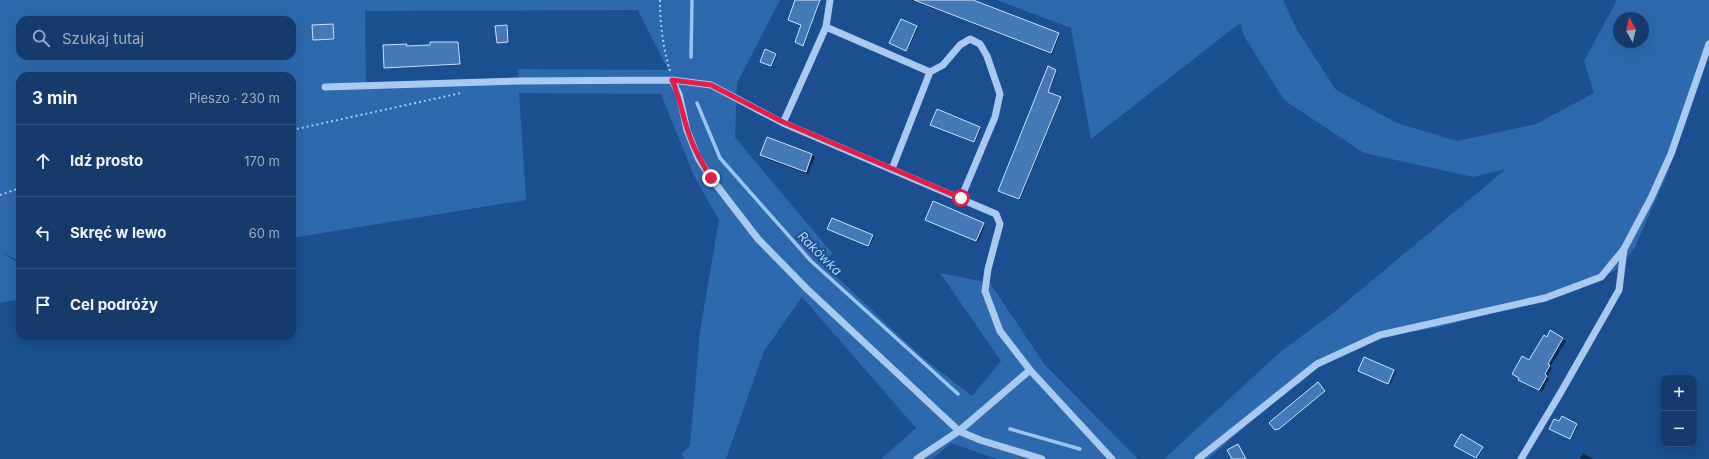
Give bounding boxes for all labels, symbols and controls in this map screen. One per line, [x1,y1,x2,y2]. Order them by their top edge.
north arrow [1613,12,1649,48]
search box [16,16,296,60]
icon: search [30,27,52,49]
text: Szukaj tutaj [62,29,144,48]
text: 3 min [32,88,78,108]
text: Pieszo · 230 m [189,90,280,106]
icon: ahead [32,150,54,172]
text: Idź prosto [70,151,143,170]
text: 170 m [244,153,280,169]
route end [702,169,720,187]
route start [952,189,970,207]
icon: left [32,222,54,244]
text: Skręć w lewo [70,223,166,242]
text: 60 m [249,225,280,241]
water label: Rakówka [795,228,845,278]
icon: arrive [32,294,54,316]
text: Cel podróży [70,295,158,314]
map controls [1661,375,1697,447]
button: + [1661,375,1697,411]
button: − [1661,411,1697,447]

